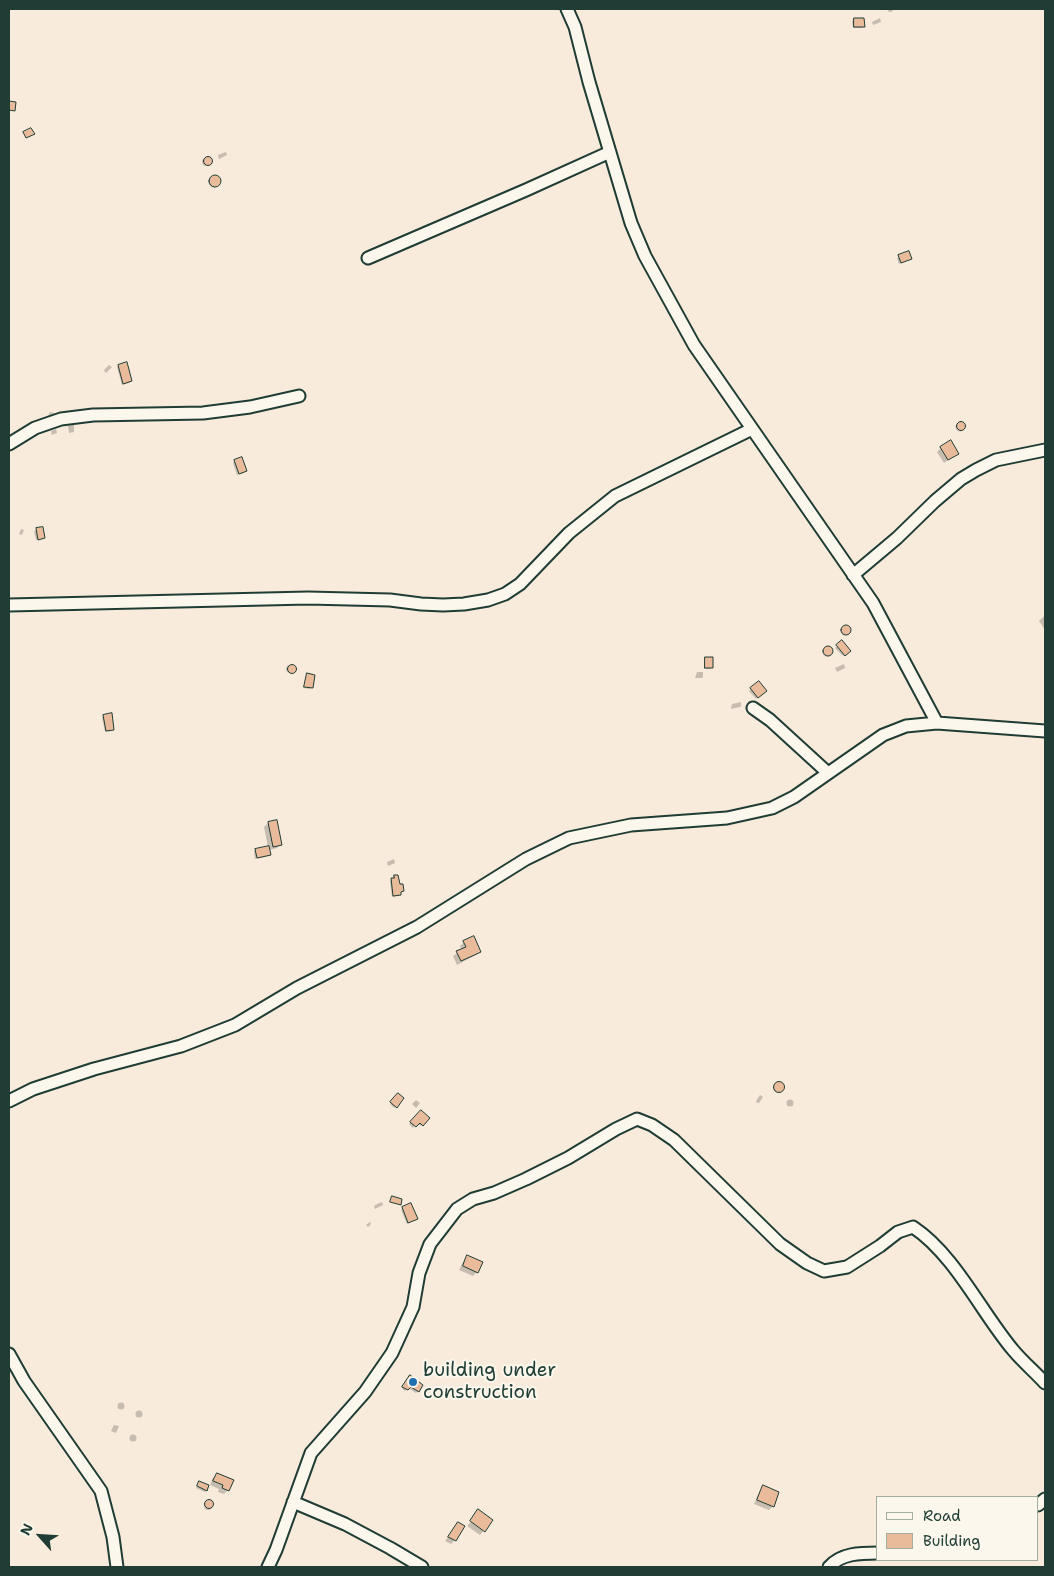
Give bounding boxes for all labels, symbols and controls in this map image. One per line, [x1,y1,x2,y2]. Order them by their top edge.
place label: building under construction [423,1360,556,1404]
marker: building under construction [407,1376,419,1388]
legend [876,1496,1039,1561]
text: Road [923,1506,961,1526]
north arrow [15,1511,65,1561]
text: N [16,1520,37,1538]
text: Building [923,1531,980,1551]

